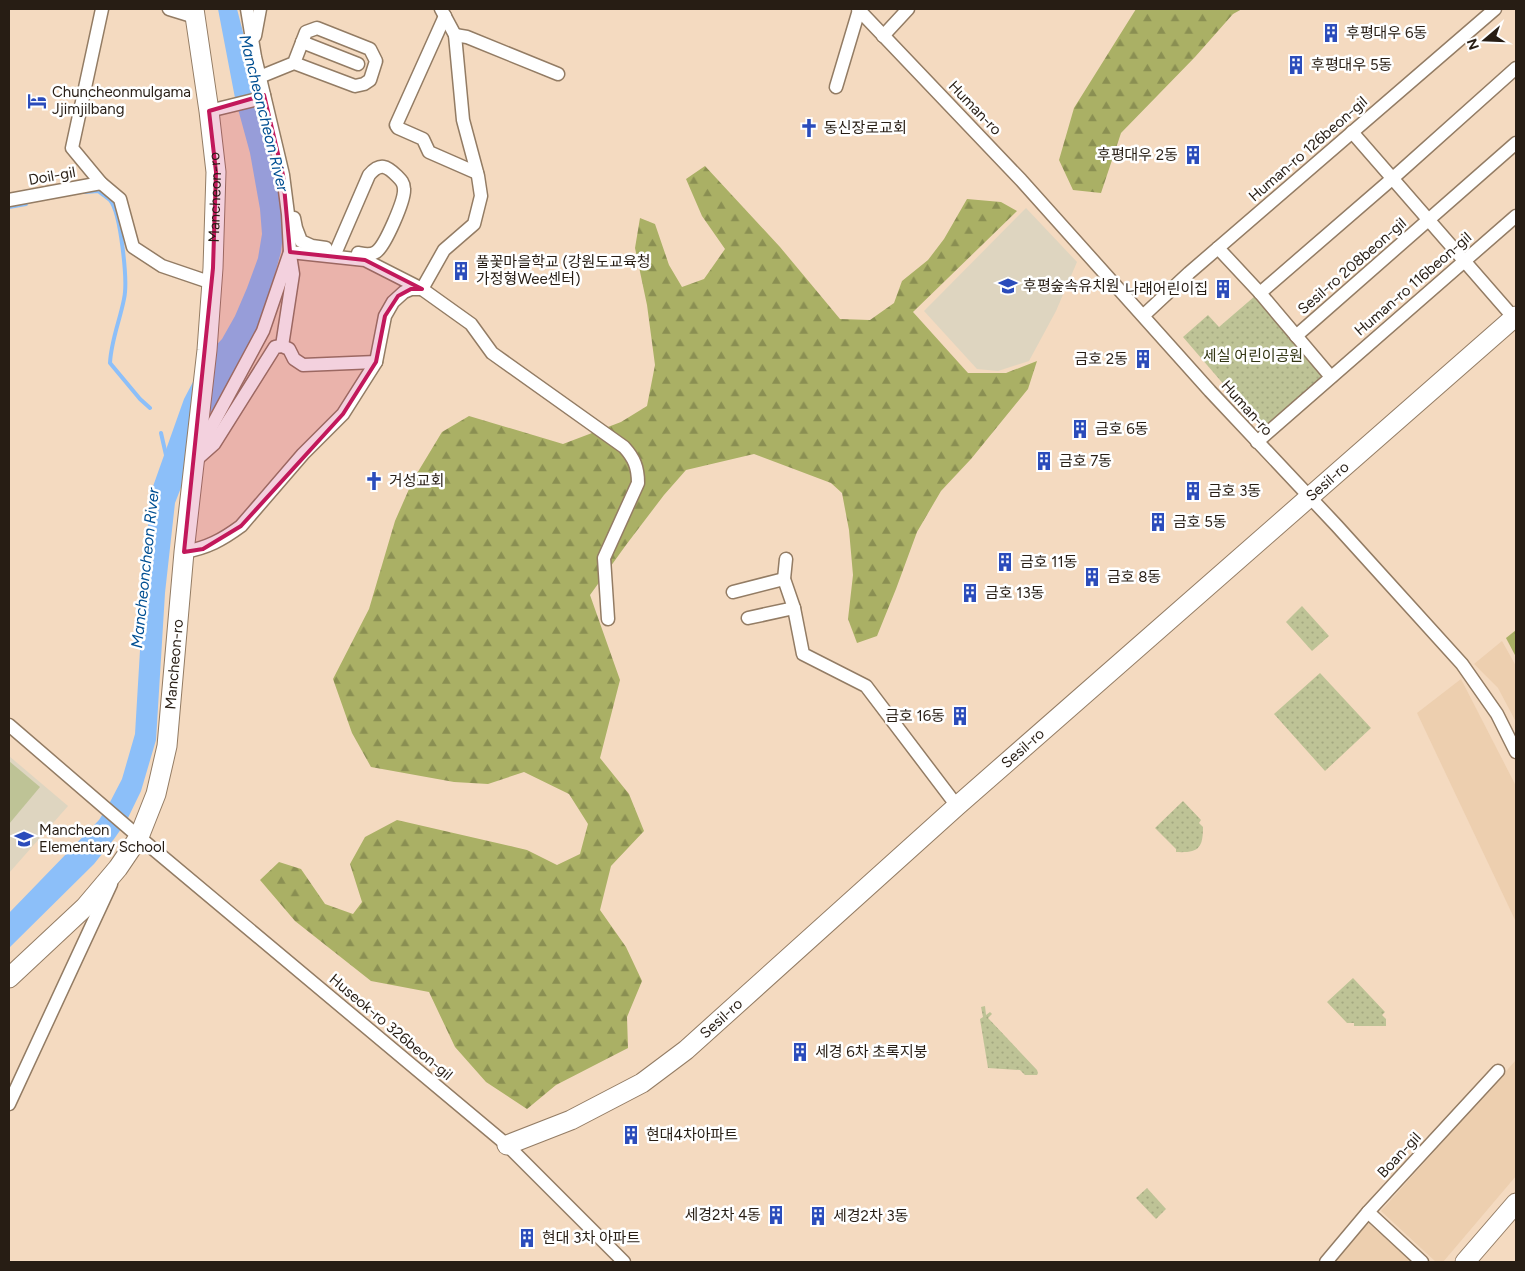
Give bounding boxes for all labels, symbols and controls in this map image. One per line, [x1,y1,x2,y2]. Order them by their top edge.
north arrow [1460,15,1510,65]
building icon: 후평대우 6동 [1320,22,1342,44]
place label: 후평대우 6동 [1346,24,1427,42]
water label: Mancheoncheon River [235,33,293,194]
text: N [1463,36,1483,52]
building icon: 후평대우 5동 [1285,54,1307,76]
place label: 후평대우 5동 [1311,56,1392,74]
street label: Human-ro [945,77,1005,139]
place label: Chuncheonmulgama Jjimjilbang [52,83,191,118]
hotel icon: Chuncheonmulgama Jjimjilbang [26,90,48,112]
street label: Human-ro 126beon-gil [1245,93,1371,205]
church icon: 동신장로교회 [798,117,820,139]
place label: 동신장로교회 [824,119,907,137]
building icon: 후평대우 2동 [1182,144,1204,166]
place label: 후평대우 2동 [1097,146,1178,164]
street label: Mancheon-ro [205,151,225,243]
street label: Doil-gil [27,163,77,189]
street label: Sesil-ro 208beon-gil [1294,214,1410,318]
street label: Human-ro 116beon-gil [1351,228,1475,340]
place label: 풀꽃마을학교 (강원도교육청 가정형Wee센터) [476,253,651,288]
building icon: 풀꽃마을학교 (강원도교육청 가정형Wee센터) [450,260,472,282]
school or university icon: 후평숲속유치원 [997,275,1019,297]
place label: 후평숲속유치원 [1023,277,1120,295]
building icon: 나래어린이집 [1212,278,1234,300]
place label: 나래어린이집 [1125,280,1208,298]
park label: 세실 어린이공원 [1203,347,1303,365]
building icon: 금호 2동 [1132,348,1154,370]
place label: 금호 2동 [1075,350,1128,368]
street label: Human-ro [1217,377,1277,440]
building icon: 금호 6동 [1069,418,1091,440]
place label: 금호 6동 [1095,420,1149,438]
building icon: 금호 7동 [1033,450,1055,472]
place label: 금호 7동 [1059,452,1112,470]
street label: Sesil-ro [1302,457,1353,505]
church icon: 거성교회 [363,470,385,492]
place label: 거성교회 [389,472,444,490]
building icon: 금호 3동 [1182,480,1204,502]
place label: 금호 3동 [1208,482,1261,500]
water label: Mancheoncheon River [127,486,163,649]
building icon: 금호 5동 [1147,511,1169,533]
place label: 금호 5동 [1173,513,1227,531]
building icon: 금호 11동 [994,551,1016,573]
place label: 금호 11동 [1020,553,1078,571]
building icon: 금호 8동 [1081,566,1103,588]
place label: 금호 8동 [1107,568,1161,586]
building icon: 금호 13동 [959,582,981,604]
place label: 금호 13동 [985,584,1044,602]
street label: Mancheon-ro [161,618,187,710]
building icon: 금호 16동 [949,705,971,727]
place label: 금호 16동 [885,707,945,725]
street label: Sesil-ro [998,724,1048,772]
place label: Mancheon Elementary School [39,821,165,856]
school or university icon: Mancheon Elementary School [13,828,35,850]
street label: Huseok-ro 326beon-gil [326,970,456,1084]
street label: Sesil-ro [696,994,746,1042]
building icon: 세경 6차 초록지붕 [789,1041,811,1063]
place label: 세경 6차 초록지붕 [815,1043,928,1061]
building icon: 현대4차아파트 [620,1124,642,1146]
place label: 현대4차아파트 [646,1126,738,1144]
street label: Boan-gil [1373,1128,1425,1182]
building icon: 세경2차 4동 [765,1204,787,1226]
building icon: 세경2차 3동 [807,1205,829,1227]
place label: 세경2차 4동 [684,1206,761,1224]
place label: 세경2차 3동 [833,1207,908,1225]
building icon: 현대 3차 아파트 [516,1227,538,1249]
place label: 현대 3차 아파트 [542,1229,641,1247]

